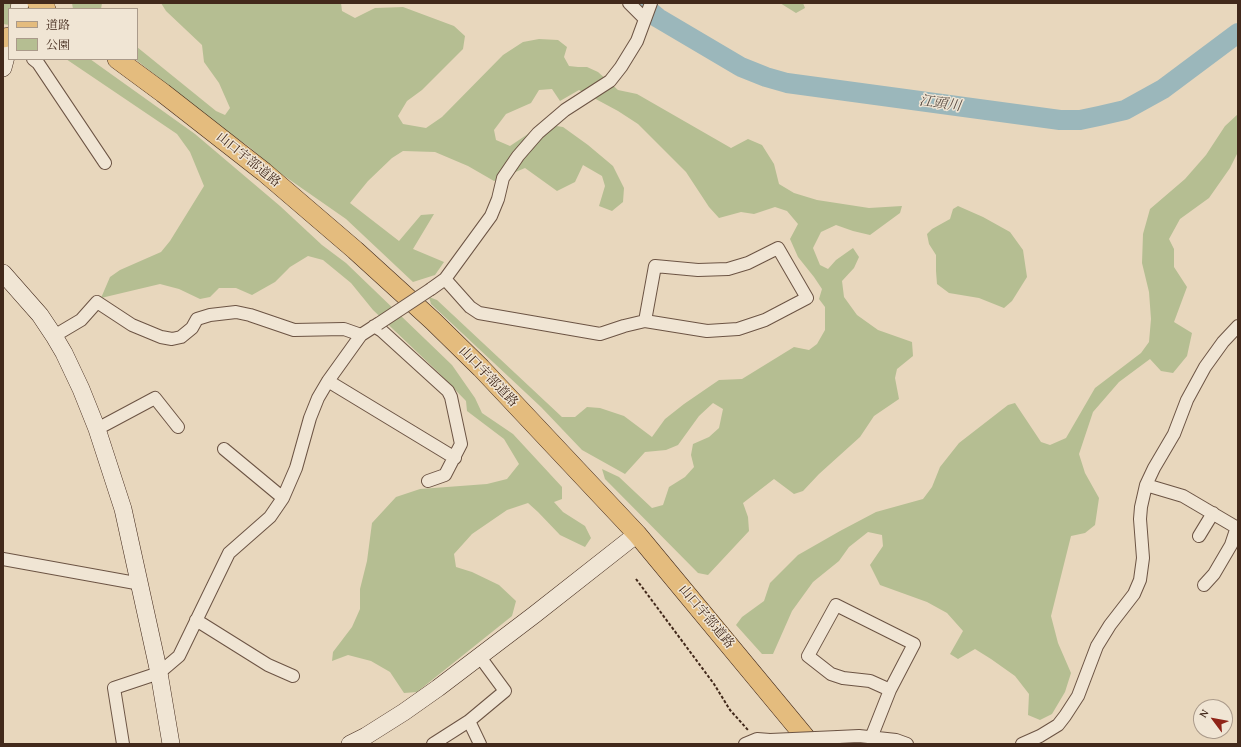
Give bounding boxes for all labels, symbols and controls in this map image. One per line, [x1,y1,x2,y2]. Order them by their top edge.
legend [8,8,138,60]
text: 道路 [46,16,70,33]
text: 公園 [46,36,70,53]
water label: 江頭川 [918,93,962,115]
street label: 山口宇部道路 [213,129,283,191]
street label: 山口宇部道路 [455,344,521,410]
street label: 山口宇部道路 [675,582,737,652]
north arrow [1193,699,1233,739]
text: N [1195,706,1212,721]

